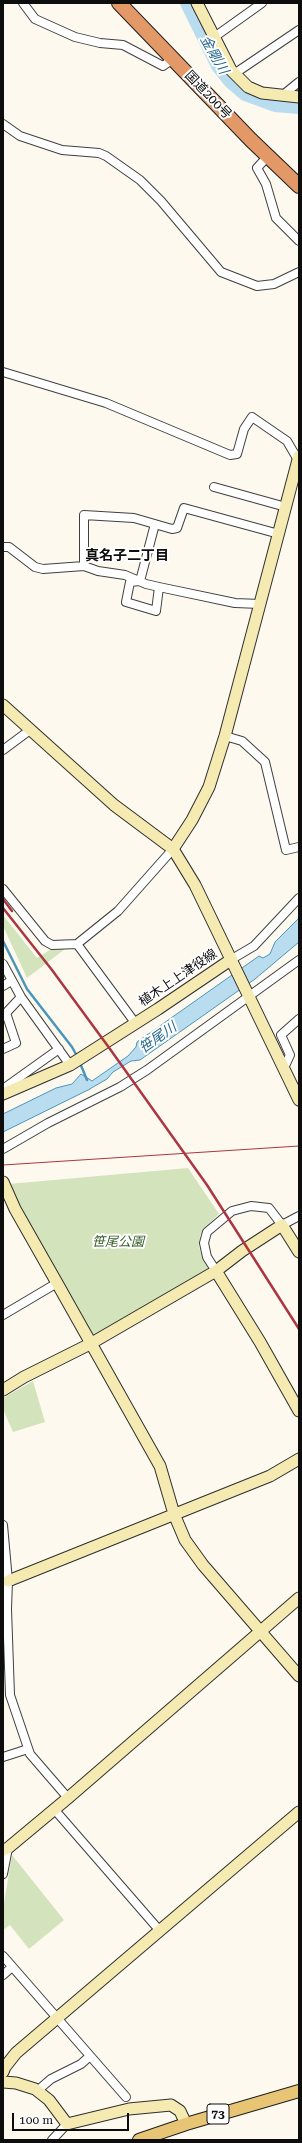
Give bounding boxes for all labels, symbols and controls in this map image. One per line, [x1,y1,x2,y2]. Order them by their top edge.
water label: 金剛川 [196,33,232,77]
street label: 国道200号 [181,68,235,122]
district label: 真名子二丁目 [85,548,169,564]
street label: 植木上上津役線 [136,946,220,1010]
water label: 笹尾川 [136,1019,180,1057]
park label: 笹尾公園 [92,1234,144,1250]
road number: 73 [207,2104,229,2124]
scale bar [14,2105,131,2131]
text: 100 m [19,2113,53,2127]

